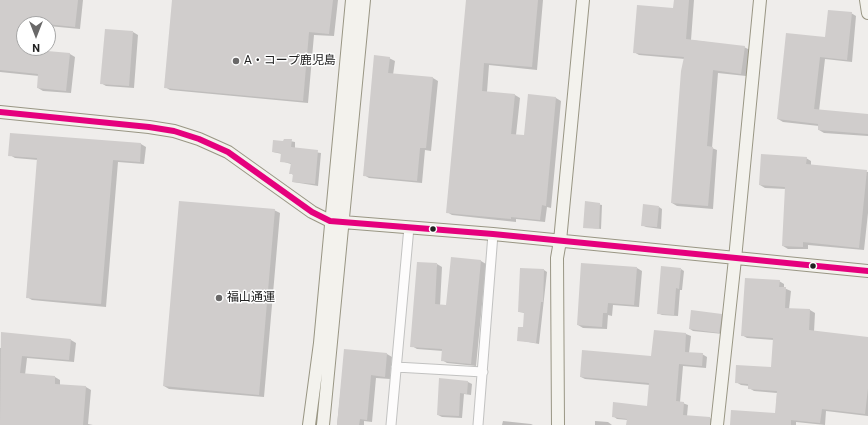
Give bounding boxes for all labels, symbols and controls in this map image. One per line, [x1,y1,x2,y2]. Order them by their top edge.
north arrow [16,16,56,56]
text: N [32,41,40,54]
place label: A・コープ鹿児島 [244,54,336,68]
marker: A・コープ鹿児島 [231,56,241,66]
unlabelled marker [428,224,438,234]
unlabelled marker [808,261,818,271]
place label: 福山通運 [227,291,275,305]
marker: 福山通運 [214,293,224,303]

